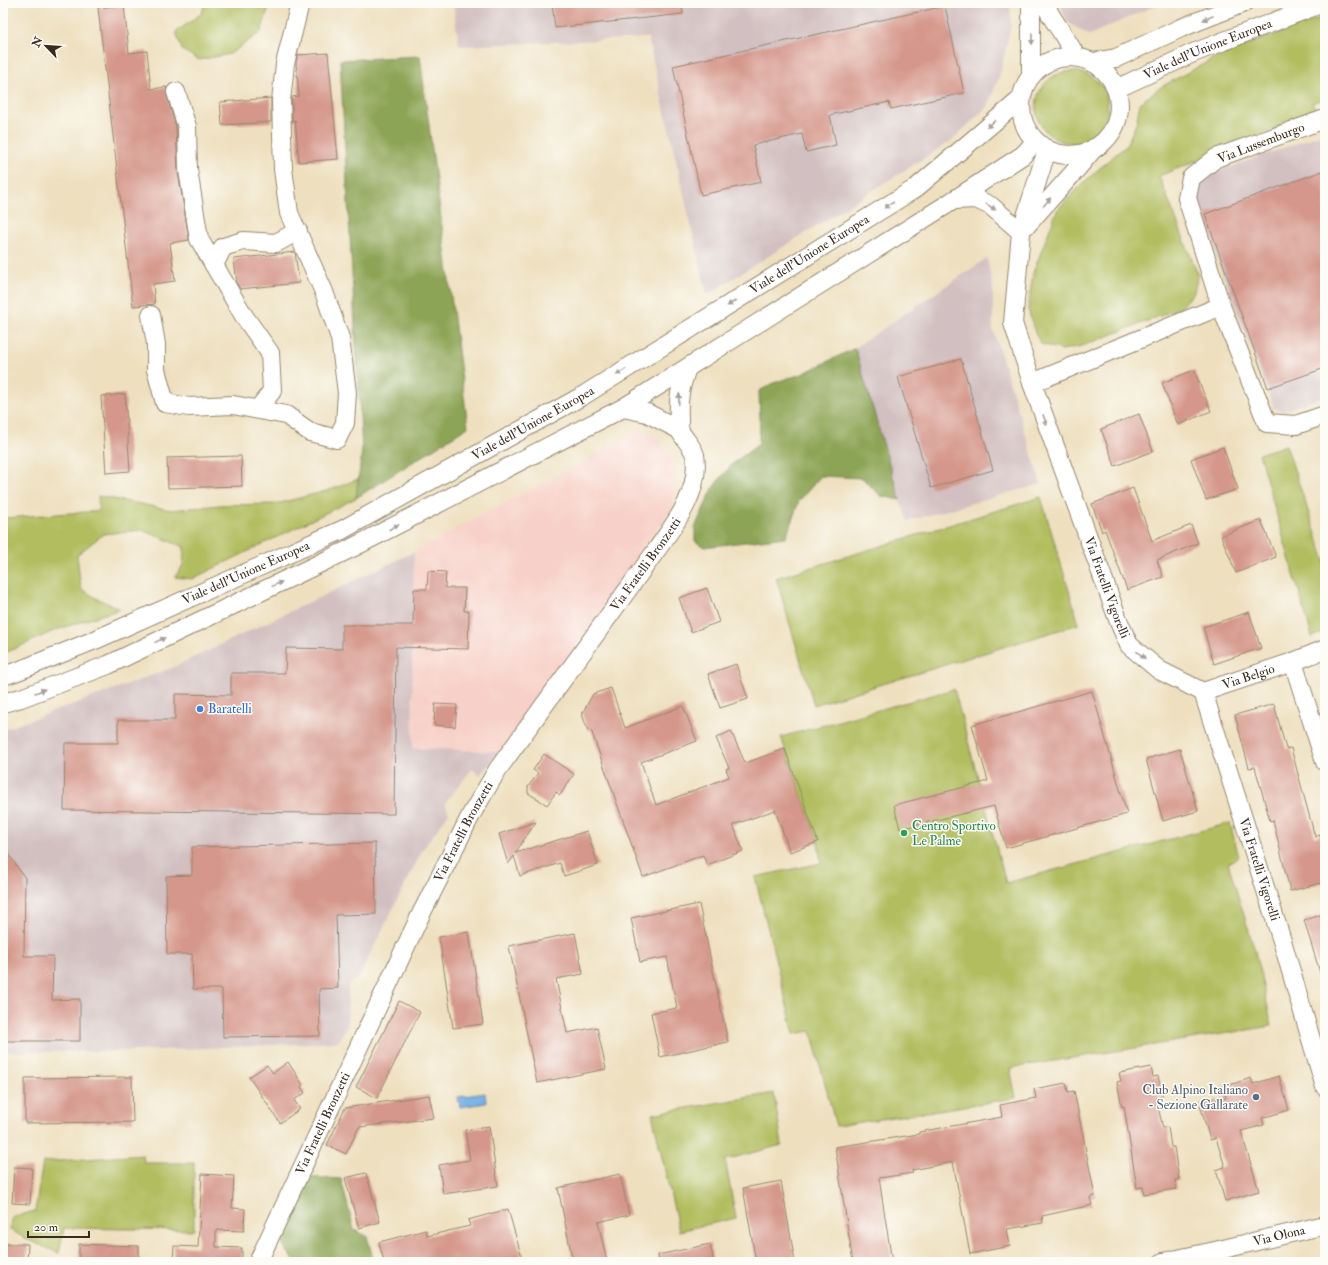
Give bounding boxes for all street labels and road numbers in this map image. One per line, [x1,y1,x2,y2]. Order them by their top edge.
street label: Viale dell'Unione Europea [1141,15,1275,83]
street label: Via Lussemburgo [1215,119,1307,167]
street label: Viale dell'Unione Europea [747,211,873,298]
street label: Viale dell'Unione Europea [469,382,598,464]
street label: Via Fratelli Bronzetti [607,514,685,614]
street label: Via Fratelli Vigorelli [1081,535,1133,641]
street label: Viale dell'Unione Europea [180,537,313,608]
street label: Via Belgio [1220,661,1277,693]
street label: Via Fratelli Bronzetti [431,778,497,884]
street label: Via Fratelli Vigorelli [1235,816,1283,923]
street label: Via Fratelli Bronzetti [292,1069,354,1177]
street label: Via Olona [1252,1222,1307,1250]

